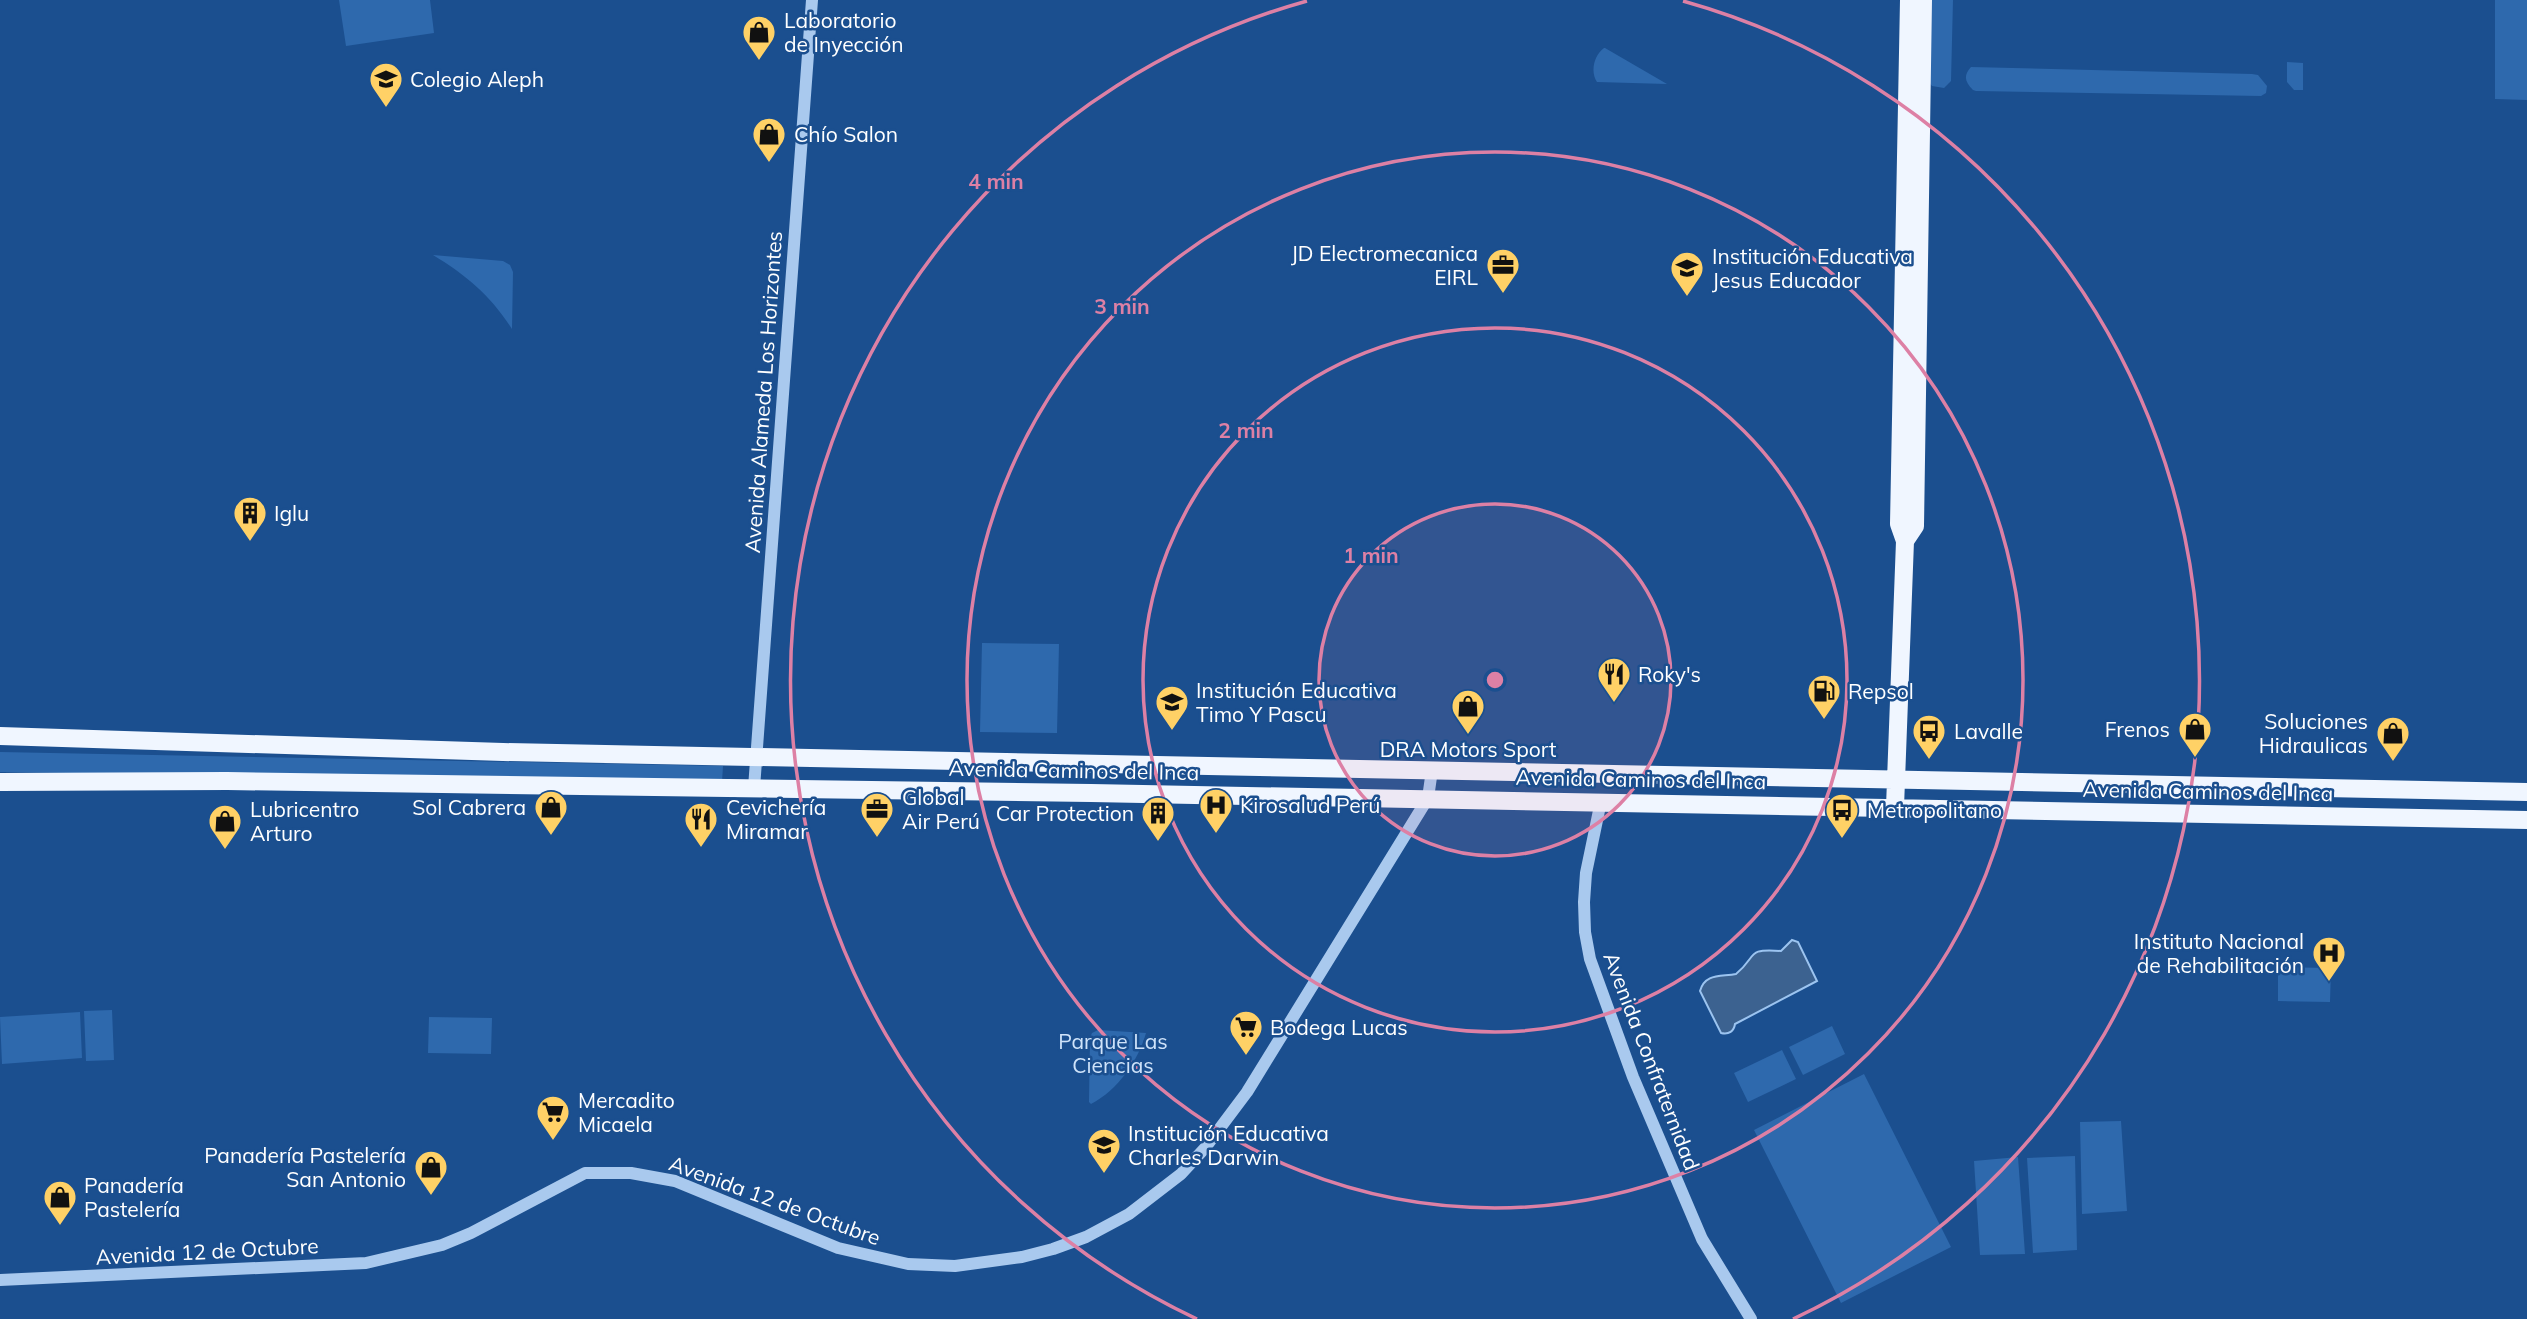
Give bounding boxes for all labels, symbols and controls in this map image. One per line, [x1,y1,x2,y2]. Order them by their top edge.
place label: Laboratorio de Inyección [784,7,903,57]
shop icon: Laboratorio de Inyección [740,13,778,62]
school or university icon: Colegio Aleph [367,60,405,109]
place label: Colegio Aleph [410,66,544,92]
shop icon: Chío Salon [750,115,788,164]
place label: Chío Salon [794,121,898,147]
text: 4 min [968,168,1024,194]
street label: Avenida Alameda Los Horizontes [739,230,787,554]
place label: JD Electromecanica EIRL [1291,240,1479,290]
place label: Institución Educativa Jesus Educador [1712,243,1913,293]
office icon: JD Electromecanica EIRL [1484,246,1522,295]
school or university icon: Institución Educativa Jesus Educador [1668,249,1706,298]
text: 3 min [1094,293,1150,319]
text: 2 min [1218,417,1274,443]
building icon: Iglu [231,494,269,543]
place label: Iglu [274,500,309,526]
text: 1 min [1343,542,1399,568]
restaurant icon: Roky's [1595,655,1633,704]
place label: Roky's [1638,661,1701,687]
centre of rings [1483,668,1507,692]
fuel station icon: Repsol [1805,672,1843,721]
place label: Institución Educativa Timo Y Pascu [1196,677,1397,727]
place label: Repsol [1848,678,1914,704]
school or university icon: Institución Educativa Timo Y Pascu [1153,683,1191,732]
shop icon: DRA Motors Sport [1449,687,1487,736]
place label: Soluciones Hidraulicas [2259,708,2368,758]
shop icon: Frenos [2176,710,2214,759]
bus stop icon: Lavalle [1910,712,1948,761]
shop icon: Soluciones Hidraulicas [2374,714,2412,763]
place label: Frenos [2105,716,2170,742]
place label: Lavalle [1954,718,2023,744]
place label: DRA Motors Sport [1380,736,1556,762]
street label: Avenida Caminos del Inca [948,755,1200,785]
street label: Avenida Caminos del Inca [1515,764,1767,794]
street label: Avenida Caminos del Inca [2082,776,2334,806]
place label: Global Air Perú [902,784,980,834]
hospital icon: Kirosalud Perú [1197,786,1235,835]
shop icon: Sol Cabrera [532,788,570,837]
office icon: Global Air Perú [858,790,896,839]
bus stop icon: Metropolitano [1823,791,1861,840]
place label: Kirosalud Perú [1240,792,1380,818]
place label: Sol Cabrera [412,794,526,820]
place label: Cevichería Miramar [726,794,826,844]
building icon: Car Protection [1139,794,1177,843]
place label: Lubricentro Arturo [250,796,359,846]
place label: Metropolitano [1867,797,2002,823]
restaurant icon: Cevichería Miramar [682,800,720,849]
place label: Car Protection [996,800,1134,826]
shop icon: Lubricentro Arturo [206,802,244,851]
place label: Instituto Nacional de Rehabilitación [2134,928,2304,978]
hospital icon: Instituto Nacional de Rehabilitación [2310,934,2348,983]
street label: Avenida Confraternidad [1598,948,1706,1174]
supermarket icon: Bodega Lucas [1227,1008,1265,1057]
place label: Bodega Lucas [1270,1014,1408,1040]
park label: Parque Las Ciencias [1058,1028,1168,1078]
place label: Mercadito Micaela [578,1087,675,1137]
supermarket icon: Mercadito Micaela [534,1093,572,1142]
place label: Institución Educativa Charles Darwin [1128,1120,1329,1170]
school or university icon: Institución Educativa Charles Darwin [1085,1126,1123,1175]
place label: Panadería Pastelería San Antonio [204,1142,406,1192]
shop icon: Panadería Pastelería San Antonio [412,1148,450,1197]
street label: Avenida 12 de Octubre [666,1150,884,1250]
place label: Panadería Pastelería [84,1172,184,1222]
shop icon: Panadería Pastelería [41,1178,79,1227]
street label: Avenida 12 de Octubre [95,1232,319,1270]

